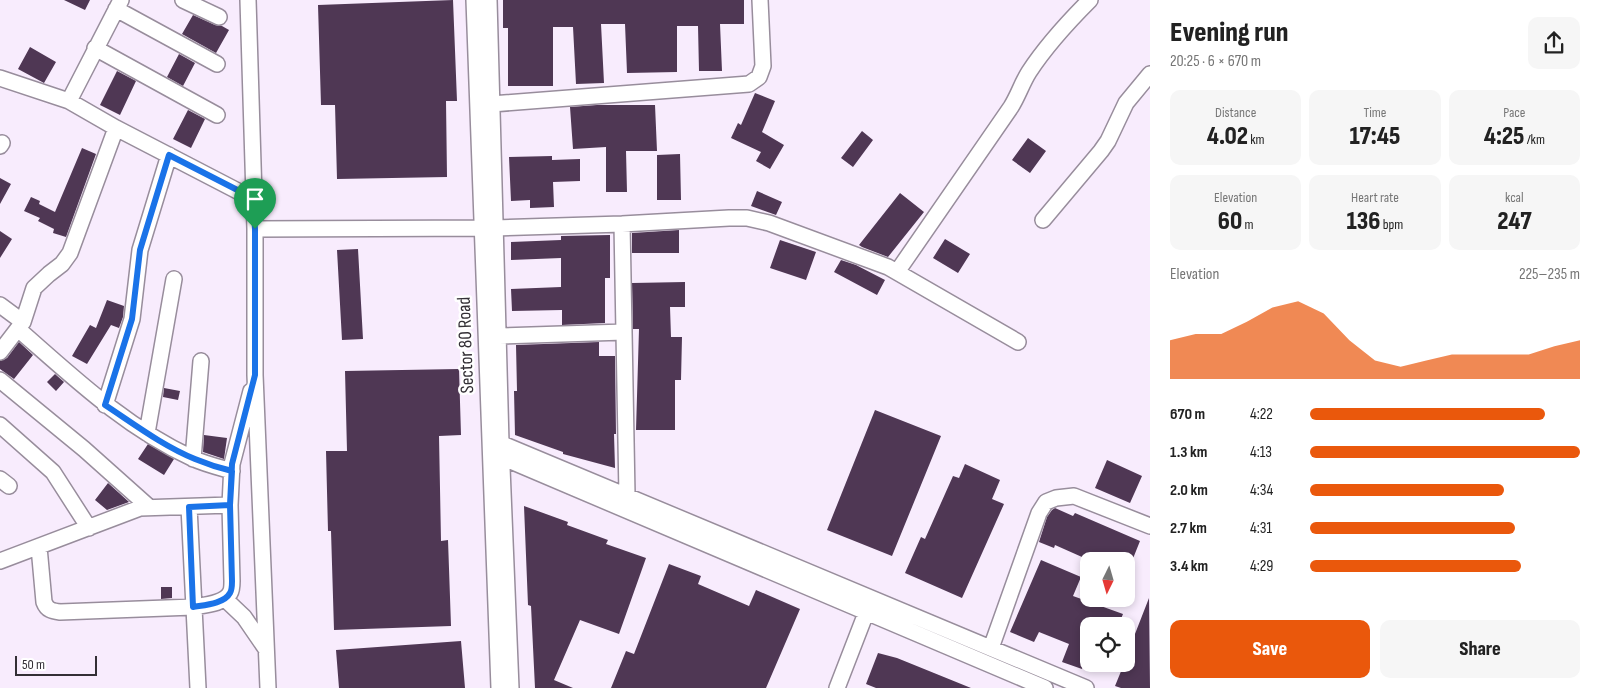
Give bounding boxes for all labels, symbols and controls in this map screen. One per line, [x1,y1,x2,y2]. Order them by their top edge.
text: Evening run [1170,16,1288,49]
button: share [1528,17,1580,69]
text: 20:25 · 6 × 670 m [1170,52,1261,71]
text: Distance [1215,104,1256,121]
text: Time [1364,104,1386,121]
text: Pace [1503,104,1525,121]
text: 4.02 [1207,121,1248,152]
text: 17:45 [1350,121,1400,152]
text: 4:25 [1484,121,1524,152]
text: km [1248,131,1265,148]
text: /km [1524,131,1545,148]
pin [234,178,276,229]
icon: arrive [241,185,269,213]
text: Elevation [1214,189,1257,206]
text: Heart rate [1351,189,1399,206]
text: kcal [1505,189,1524,206]
text: 60 [1218,206,1242,237]
text: 136 [1347,206,1381,237]
text: 247 [1497,206,1531,237]
text: m [1242,216,1253,233]
text: bpm [1381,216,1403,233]
text: Elevation [1170,265,1219,284]
text: 225–235 m [1519,265,1580,284]
street label: Sector 80 Road [453,296,479,394]
text: 670 m [1170,405,1205,424]
text: 4:22 [1250,405,1273,424]
text: 1.3 km [1170,443,1207,462]
text: 4:13 [1250,443,1272,462]
text: 2.0 km [1170,481,1208,500]
text: 4:34 [1250,481,1273,500]
text: 2.7 km [1170,519,1207,538]
text: 4:31 [1250,519,1272,538]
north arrow [1080,552,1135,608]
map controls [1080,552,1135,672]
text: 3.4 km [1170,557,1208,576]
text: 4:29 [1250,557,1273,576]
button: locate [1080,617,1135,672]
button: Save [1170,620,1370,678]
button: Share [1380,620,1580,678]
scale bar [15,653,98,676]
text: 50 m [22,656,45,673]

